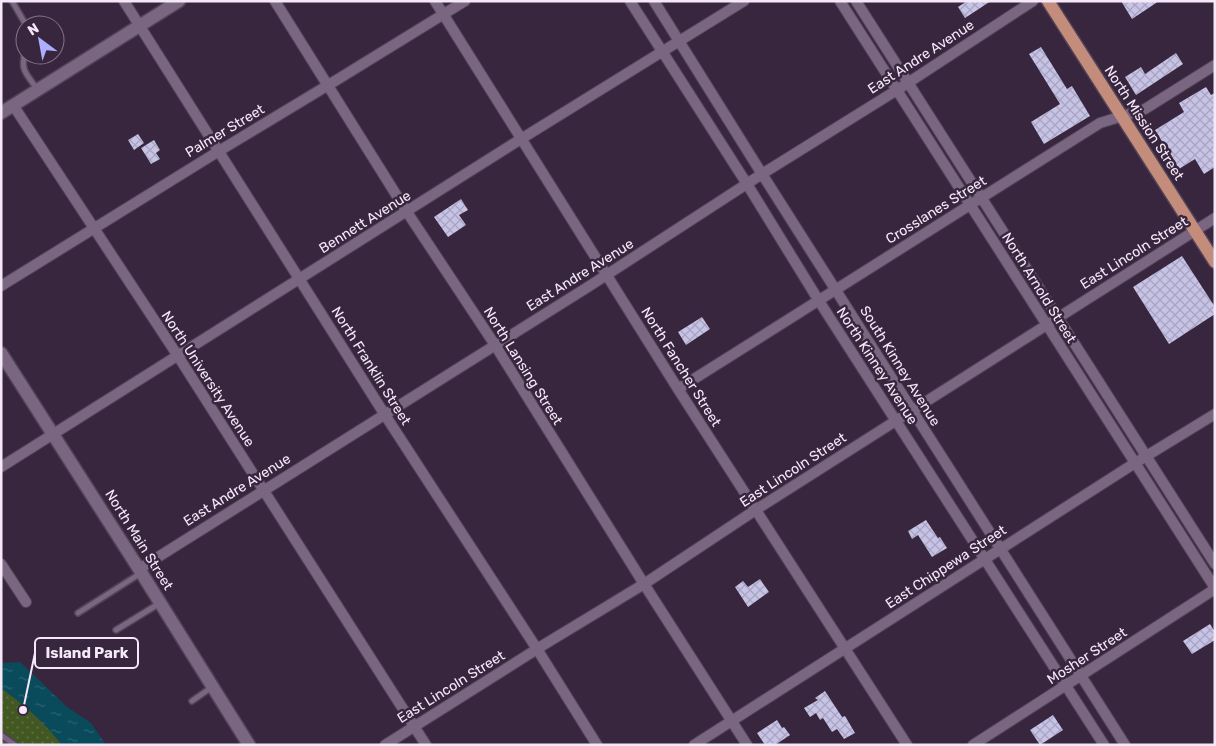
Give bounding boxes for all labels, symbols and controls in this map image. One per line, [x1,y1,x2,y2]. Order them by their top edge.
north arrow [15,15,65,65]
street label: East Andre Avenue [865,16,977,98]
text: N [25,20,42,39]
street label: North Mission Street [1101,63,1188,184]
street label: Palmer Street [182,100,268,161]
street label: Crosslanes Street [883,172,990,248]
street label: Bennett Avenue [316,187,414,257]
street label: East Lincoln Street [1077,213,1191,293]
street label: North Arnold Street [998,230,1080,347]
street label: East Andre Avenue [523,235,637,315]
street label: South Kinney Avenue [856,303,944,429]
street label: North Franklin Street [328,304,415,429]
street label: North Lansing Street [480,304,566,429]
street label: North Fancher Street [637,304,725,430]
street label: North Kinney Avenue [833,304,921,428]
street label: North University Avenue [158,308,258,450]
street label: East Lincoln Street [737,429,850,511]
street label: East Andre Avenue [180,450,294,530]
street label: North Main Street [101,487,177,594]
street label: East Chippewa Street [882,521,1010,612]
street label: Mosher Street [1044,624,1130,688]
callout: Island Park [35,638,138,668]
text: Island Park [45,644,129,662]
street label: East Lincoln Street [394,647,508,727]

